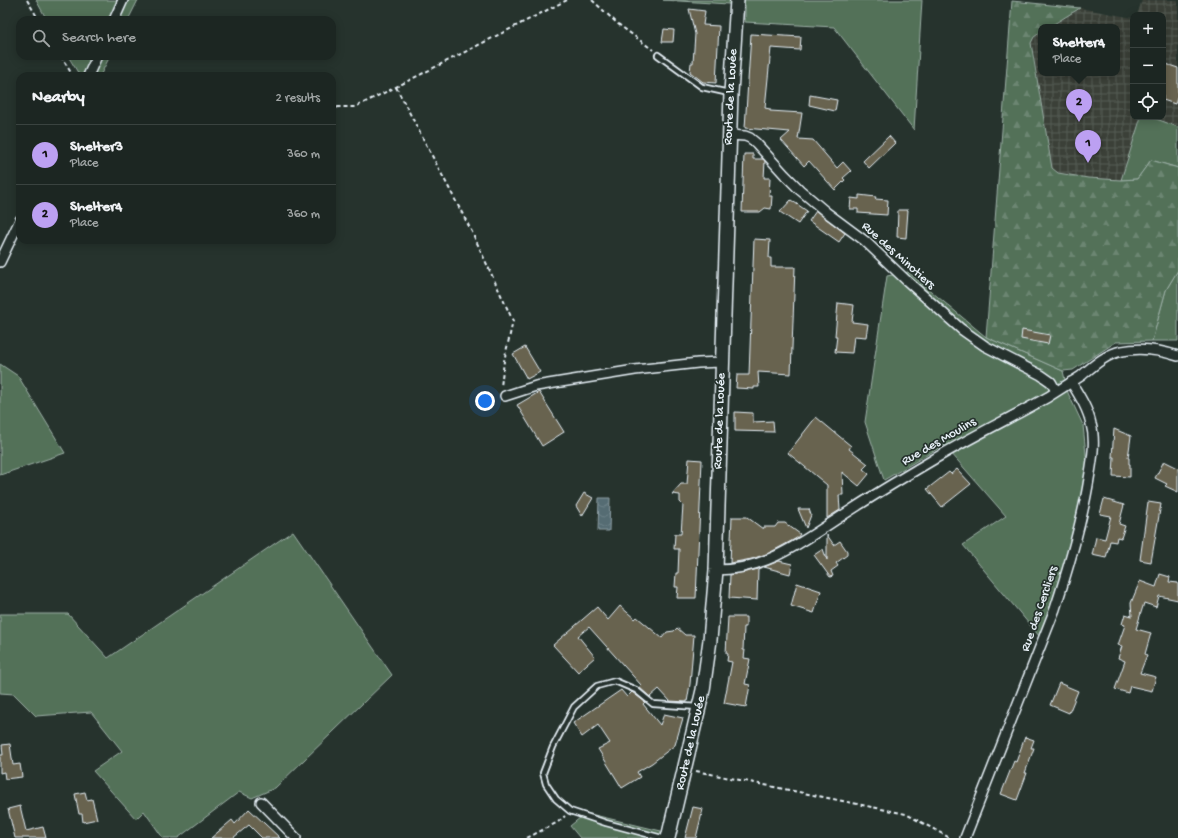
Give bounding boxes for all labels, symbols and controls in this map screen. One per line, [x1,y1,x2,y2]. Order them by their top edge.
map controls [1130,12,1166,120]
button: + [1130,12,1166,48]
search box [16,16,336,60]
popup [1038,24,1120,76]
icon: search [30,27,52,49]
text: Search here [62,29,136,47]
text: Shelter4 [1053,34,1105,52]
street label: Route de la Louée [721,48,741,146]
button: − [1130,48,1166,84]
text: Place [1053,52,1081,67]
button: locate [1130,84,1166,120]
text: Nearby [32,88,85,108]
pin: 2 [1066,89,1092,122]
text: 2 results [275,91,320,106]
pin: 1 [1075,130,1101,163]
text: Shelter3 [70,138,123,156]
text: 1 [42,147,48,162]
text: 360 m [287,147,320,162]
text: Place [70,156,98,171]
text: Shelter4 [70,198,122,216]
text: 2 [42,207,48,222]
text: 360 m [287,207,320,222]
text: Place [70,216,98,231]
street label: Rue des Minotiers [858,219,939,294]
street label: Route de la Louée [711,372,729,469]
your location [475,391,495,411]
street label: Rue des Moulins [899,414,980,469]
street label: Rue des Cercliers [1018,563,1062,654]
street label: Route de la Louée [673,694,709,792]

